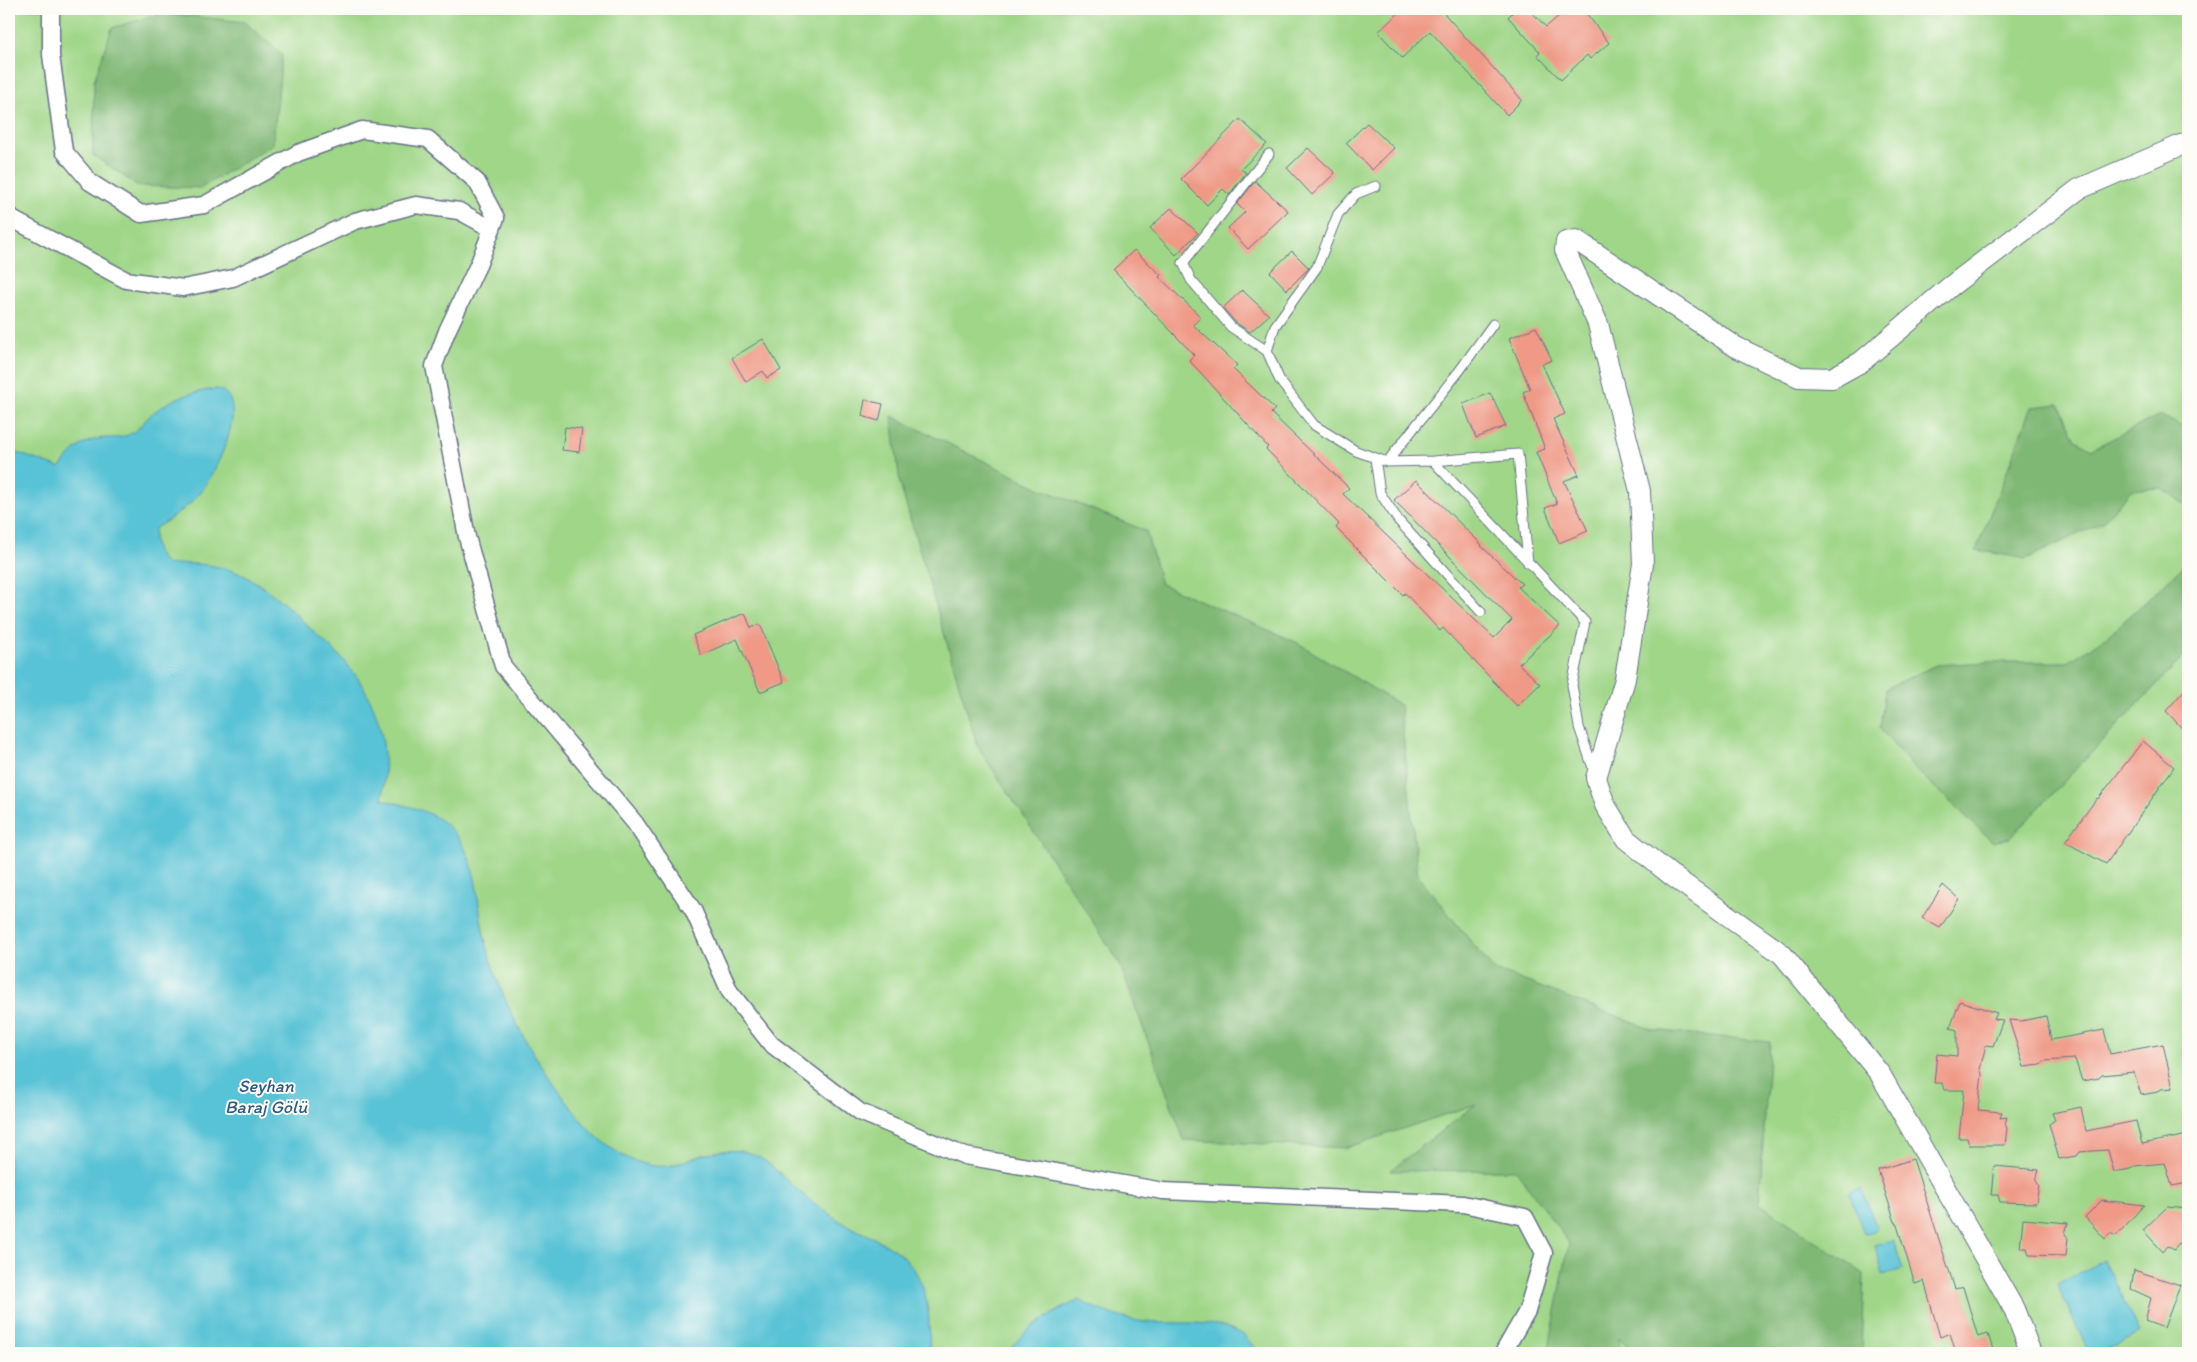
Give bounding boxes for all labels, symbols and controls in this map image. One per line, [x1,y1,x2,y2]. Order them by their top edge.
water label: Seyhan Baraj Gölü [225,1075,308,1118]

